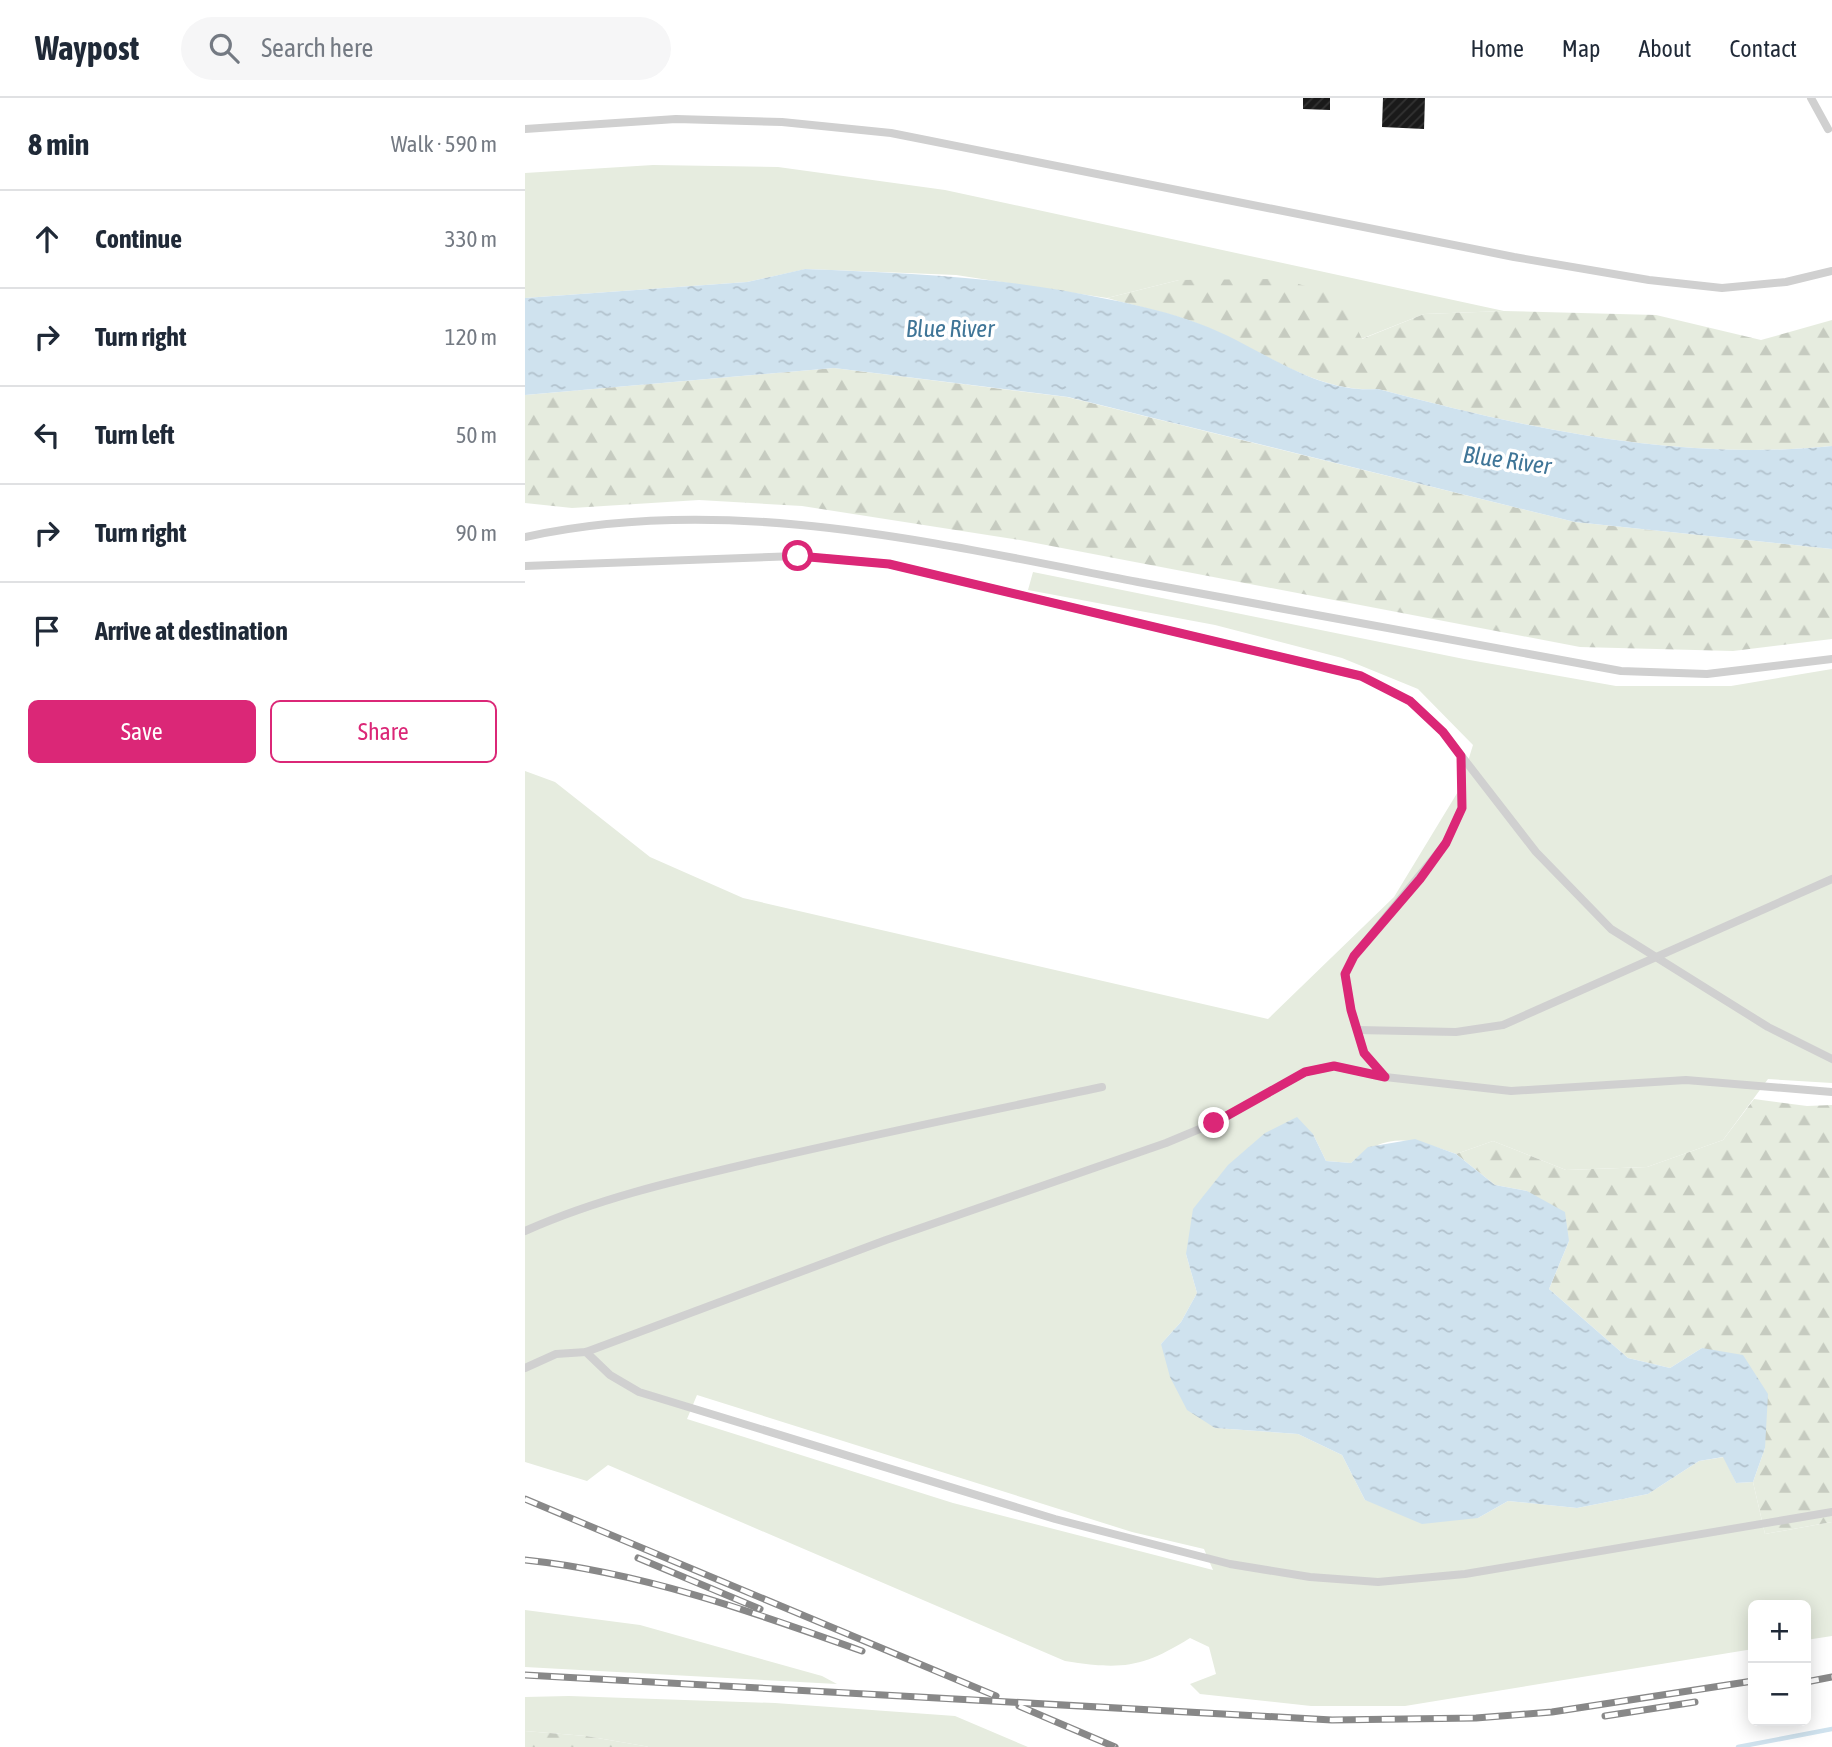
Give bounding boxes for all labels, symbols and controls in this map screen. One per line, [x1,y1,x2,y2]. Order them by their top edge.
search box [181,17,671,80]
text: Waypost [35,29,139,67]
icon: search [205,29,243,67]
text: Search here [261,33,373,63]
text: Home [1470,35,1524,62]
text: Map [1562,35,1600,62]
text: About [1638,35,1691,62]
text: Contact [1729,35,1797,62]
text: 8 min [28,127,89,161]
text: Walk · 590 m [391,131,497,157]
icon: ahead [28,220,66,258]
text: Continue [95,224,182,254]
text: 330 m [445,226,497,252]
water label: Blue River [906,315,995,342]
icon: right [28,318,66,356]
text: Turn right [95,322,186,352]
text: 120 m [445,324,497,350]
icon: left [28,416,66,454]
text: Turn left [95,420,175,450]
text: 50 m [456,422,497,448]
water label: Blue River [1461,440,1554,480]
icon: right [28,514,66,552]
text: Turn right [95,518,186,548]
text: 90 m [456,520,497,546]
route start [782,540,813,571]
icon: arrive [28,612,66,650]
text: Arrive at destination [95,616,288,646]
button: Save [28,700,256,763]
button: Share [270,700,497,763]
route end [1198,1107,1229,1138]
map controls [1748,1600,1811,1726]
button: + [1748,1600,1811,1663]
button: − [1748,1663,1811,1726]

